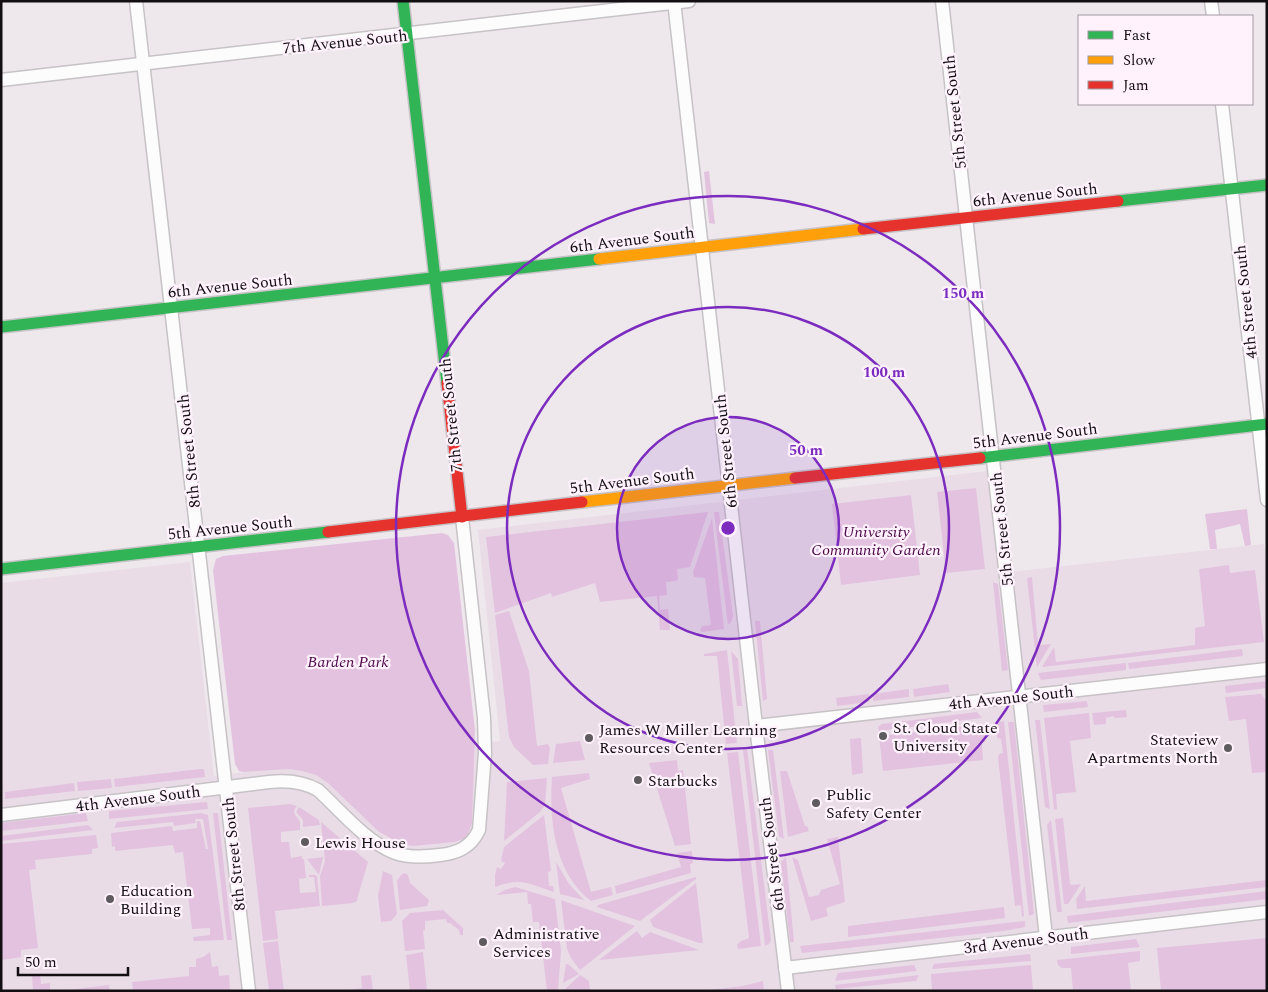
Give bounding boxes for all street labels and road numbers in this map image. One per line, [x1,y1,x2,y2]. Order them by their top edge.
street label: 7th Avenue South [282,24,409,60]
street label: 5th Street South [937,54,973,170]
street label: 6th Avenue South [972,177,1099,213]
street label: 6th Avenue South [569,220,696,260]
street label: 4th Street South [1228,244,1264,360]
street label: 6th Avenue South [167,268,294,304]
street label: 7th Street South [433,357,469,473]
street label: 8th Street South [171,393,207,509]
street label: 6th Street South [708,393,744,509]
street label: 5th Avenue South [972,416,1099,456]
street label: 5th Avenue South [569,461,696,501]
street label: 5th Street South [984,471,1020,587]
street label: 5th Avenue South [167,510,294,546]
street label: 4th Avenue South [948,680,1075,716]
street label: 4th Avenue South [75,779,202,819]
street label: 8th Street South [216,796,252,912]
street label: 6th Street South [753,796,791,912]
street label: 3rd Avenue South [962,921,1090,961]

